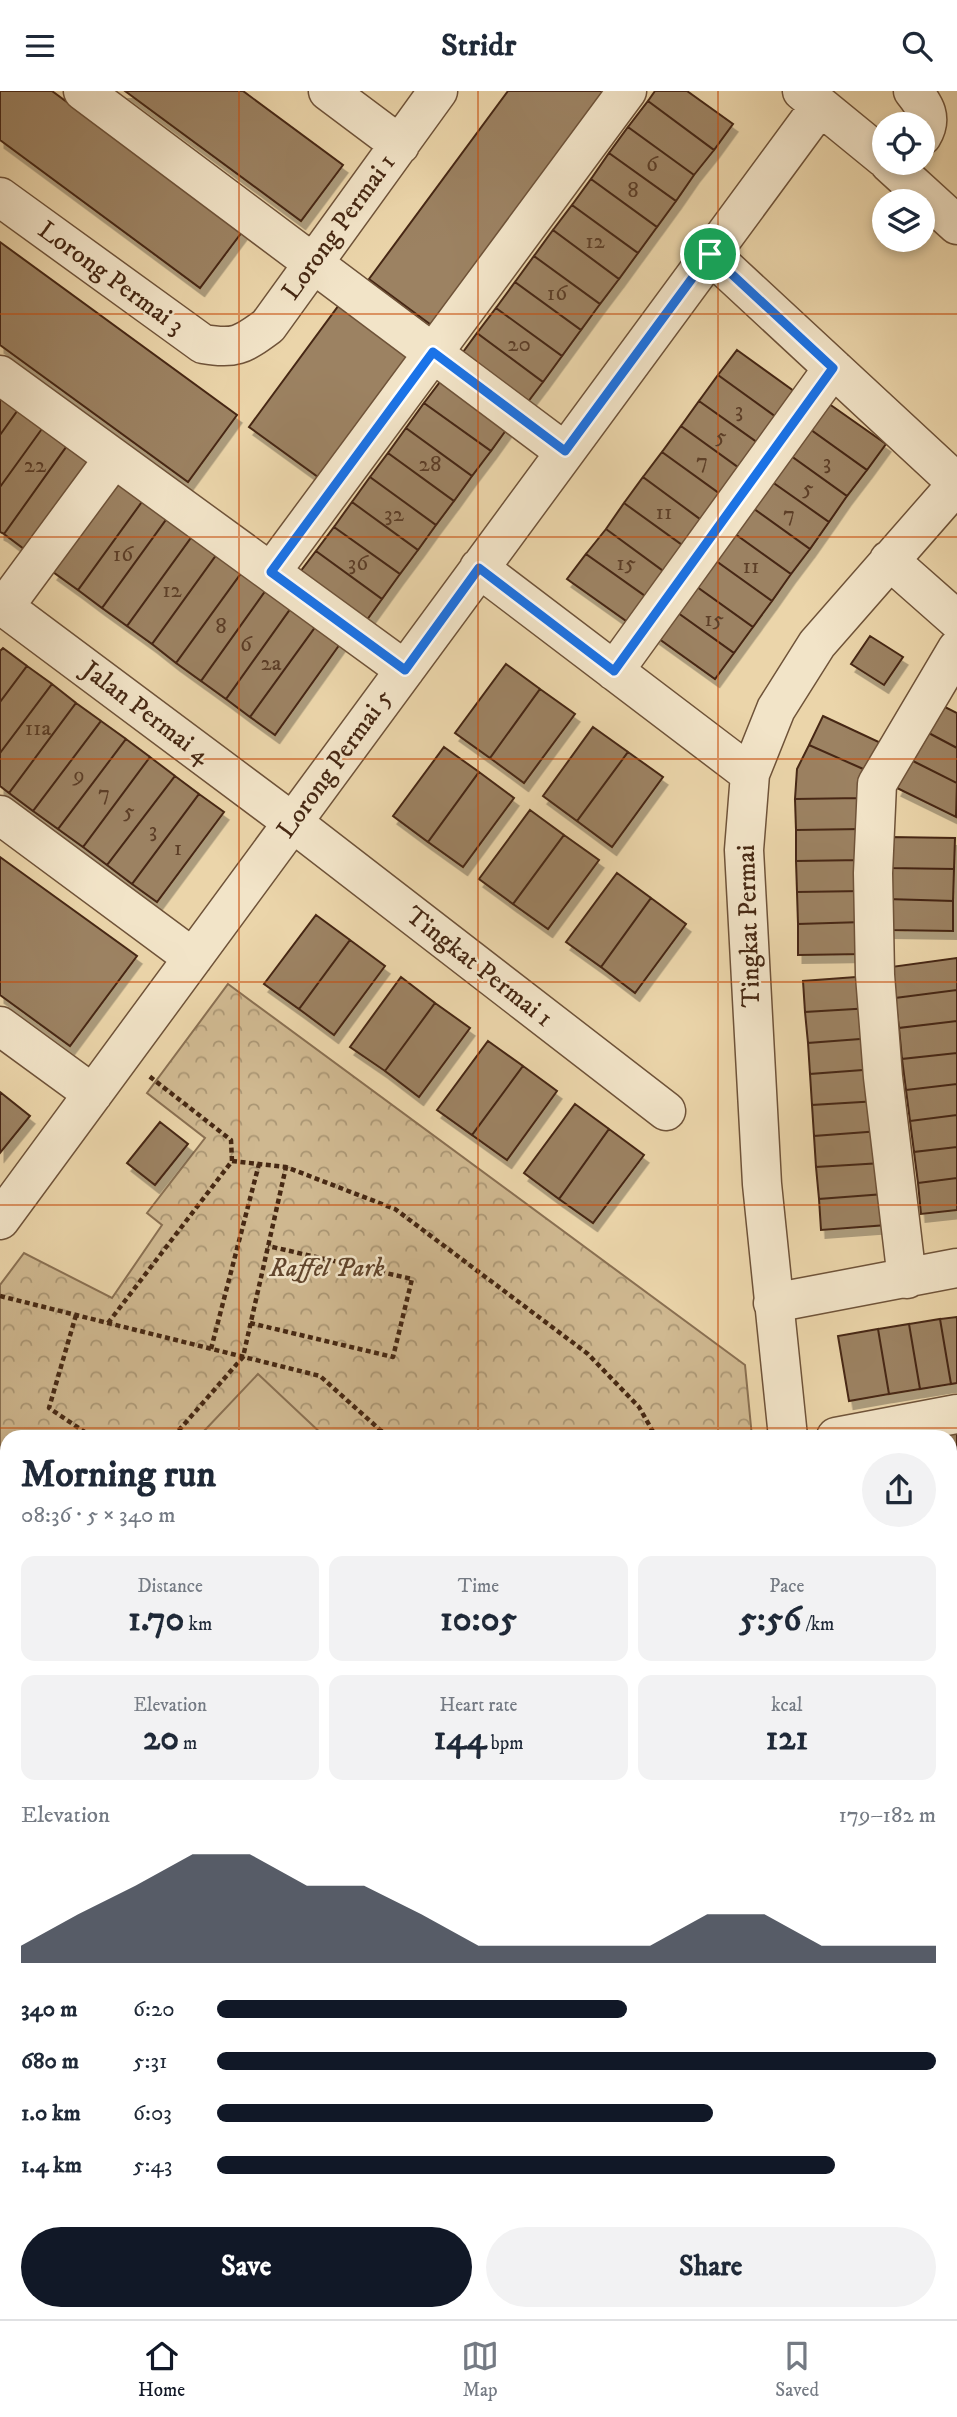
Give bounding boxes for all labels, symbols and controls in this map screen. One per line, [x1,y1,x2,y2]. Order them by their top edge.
text: Stridr [441,26,516,66]
icon: menu [21,27,59,65]
icon: search [898,27,936,65]
map controls [872,112,935,252]
button: locate [872,112,935,175]
street label: Lorong Permai 1 [275,147,403,307]
house number: 6 [646,150,659,179]
house number: 8 [627,176,639,205]
button: layers [872,189,935,252]
street label: Lorong Permai 3 [31,214,191,342]
pin [680,224,740,284]
house number: 12 [585,227,606,256]
icon: arrive [691,235,729,273]
house number: 16 [547,279,568,308]
house number: 20 [507,330,531,359]
house number: 3 [735,396,743,425]
house number: 5 [715,422,727,451]
house number: 7 [696,447,708,476]
house number: 3 [823,448,831,477]
house number: 28 [419,450,441,479]
house number: 22 [24,451,47,480]
house number: 5 [802,474,814,503]
house number: 11 [656,498,672,527]
house number: 32 [384,500,405,529]
house number: 7 [783,500,795,529]
house number: 16 [113,540,134,569]
house number: 36 [348,549,369,578]
house number: 15 [616,549,636,578]
house number: 11 [743,552,759,581]
house number: 12 [162,576,183,605]
house number: 15 [704,605,724,634]
house number: 8 [215,612,227,641]
house number: 6 [240,630,253,659]
house number: 2a [260,649,282,678]
street label: Jalan Permai 4 [74,653,217,773]
street label: Lorong Permai 5 [270,683,400,845]
house number: 11a [25,714,52,743]
house number: 9 [72,761,85,790]
house number: 7 [98,779,110,808]
house number: 5 [123,797,135,826]
house number: 3 [149,816,157,845]
house number: 1 [174,834,182,863]
street label: Tingkat Permai [730,844,768,1008]
street label: Tingkat Permai 1 [399,899,559,1035]
park label: Raffel Park [269,1252,385,1285]
text: Morning run [21,1451,216,1499]
button: share [862,1453,936,1527]
text: 08:36 · 5 × 340 m [21,1501,176,1530]
text: Distance [137,1575,203,1598]
text: Time [458,1575,499,1598]
text: Pace [769,1575,804,1598]
text: 1.70 [128,1598,184,1642]
text: 10:05 [440,1598,517,1642]
text: 5:56 [739,1598,801,1642]
text: km [184,1613,212,1636]
text: /km [801,1613,834,1636]
text: Elevation [133,1694,207,1717]
text: Heart rate [440,1694,517,1717]
text: kcal [771,1694,802,1717]
text: 20 [143,1717,179,1761]
text: 144 [434,1717,487,1761]
text: 121 [765,1717,808,1761]
text: m [179,1732,197,1755]
text: bpm [487,1732,523,1755]
text: Elevation [21,1801,110,1830]
text: 179–182 m [838,1801,936,1830]
text: 340 m [21,1995,77,2024]
text: 6:20 [133,1995,175,2024]
text: 680 m [21,2047,79,2076]
text: 5:31 [133,2047,167,2076]
text: 1.0 km [21,2099,81,2128]
text: 6:03 [133,2099,172,2128]
text: 1.4 km [21,2151,82,2180]
text: 5:43 [133,2151,172,2180]
button: Save [21,2227,472,2307]
button: Share [486,2227,936,2307]
tab: Home [138,2337,185,2402]
tab: Map [461,2337,499,2402]
tab: Saved [775,2337,819,2402]

